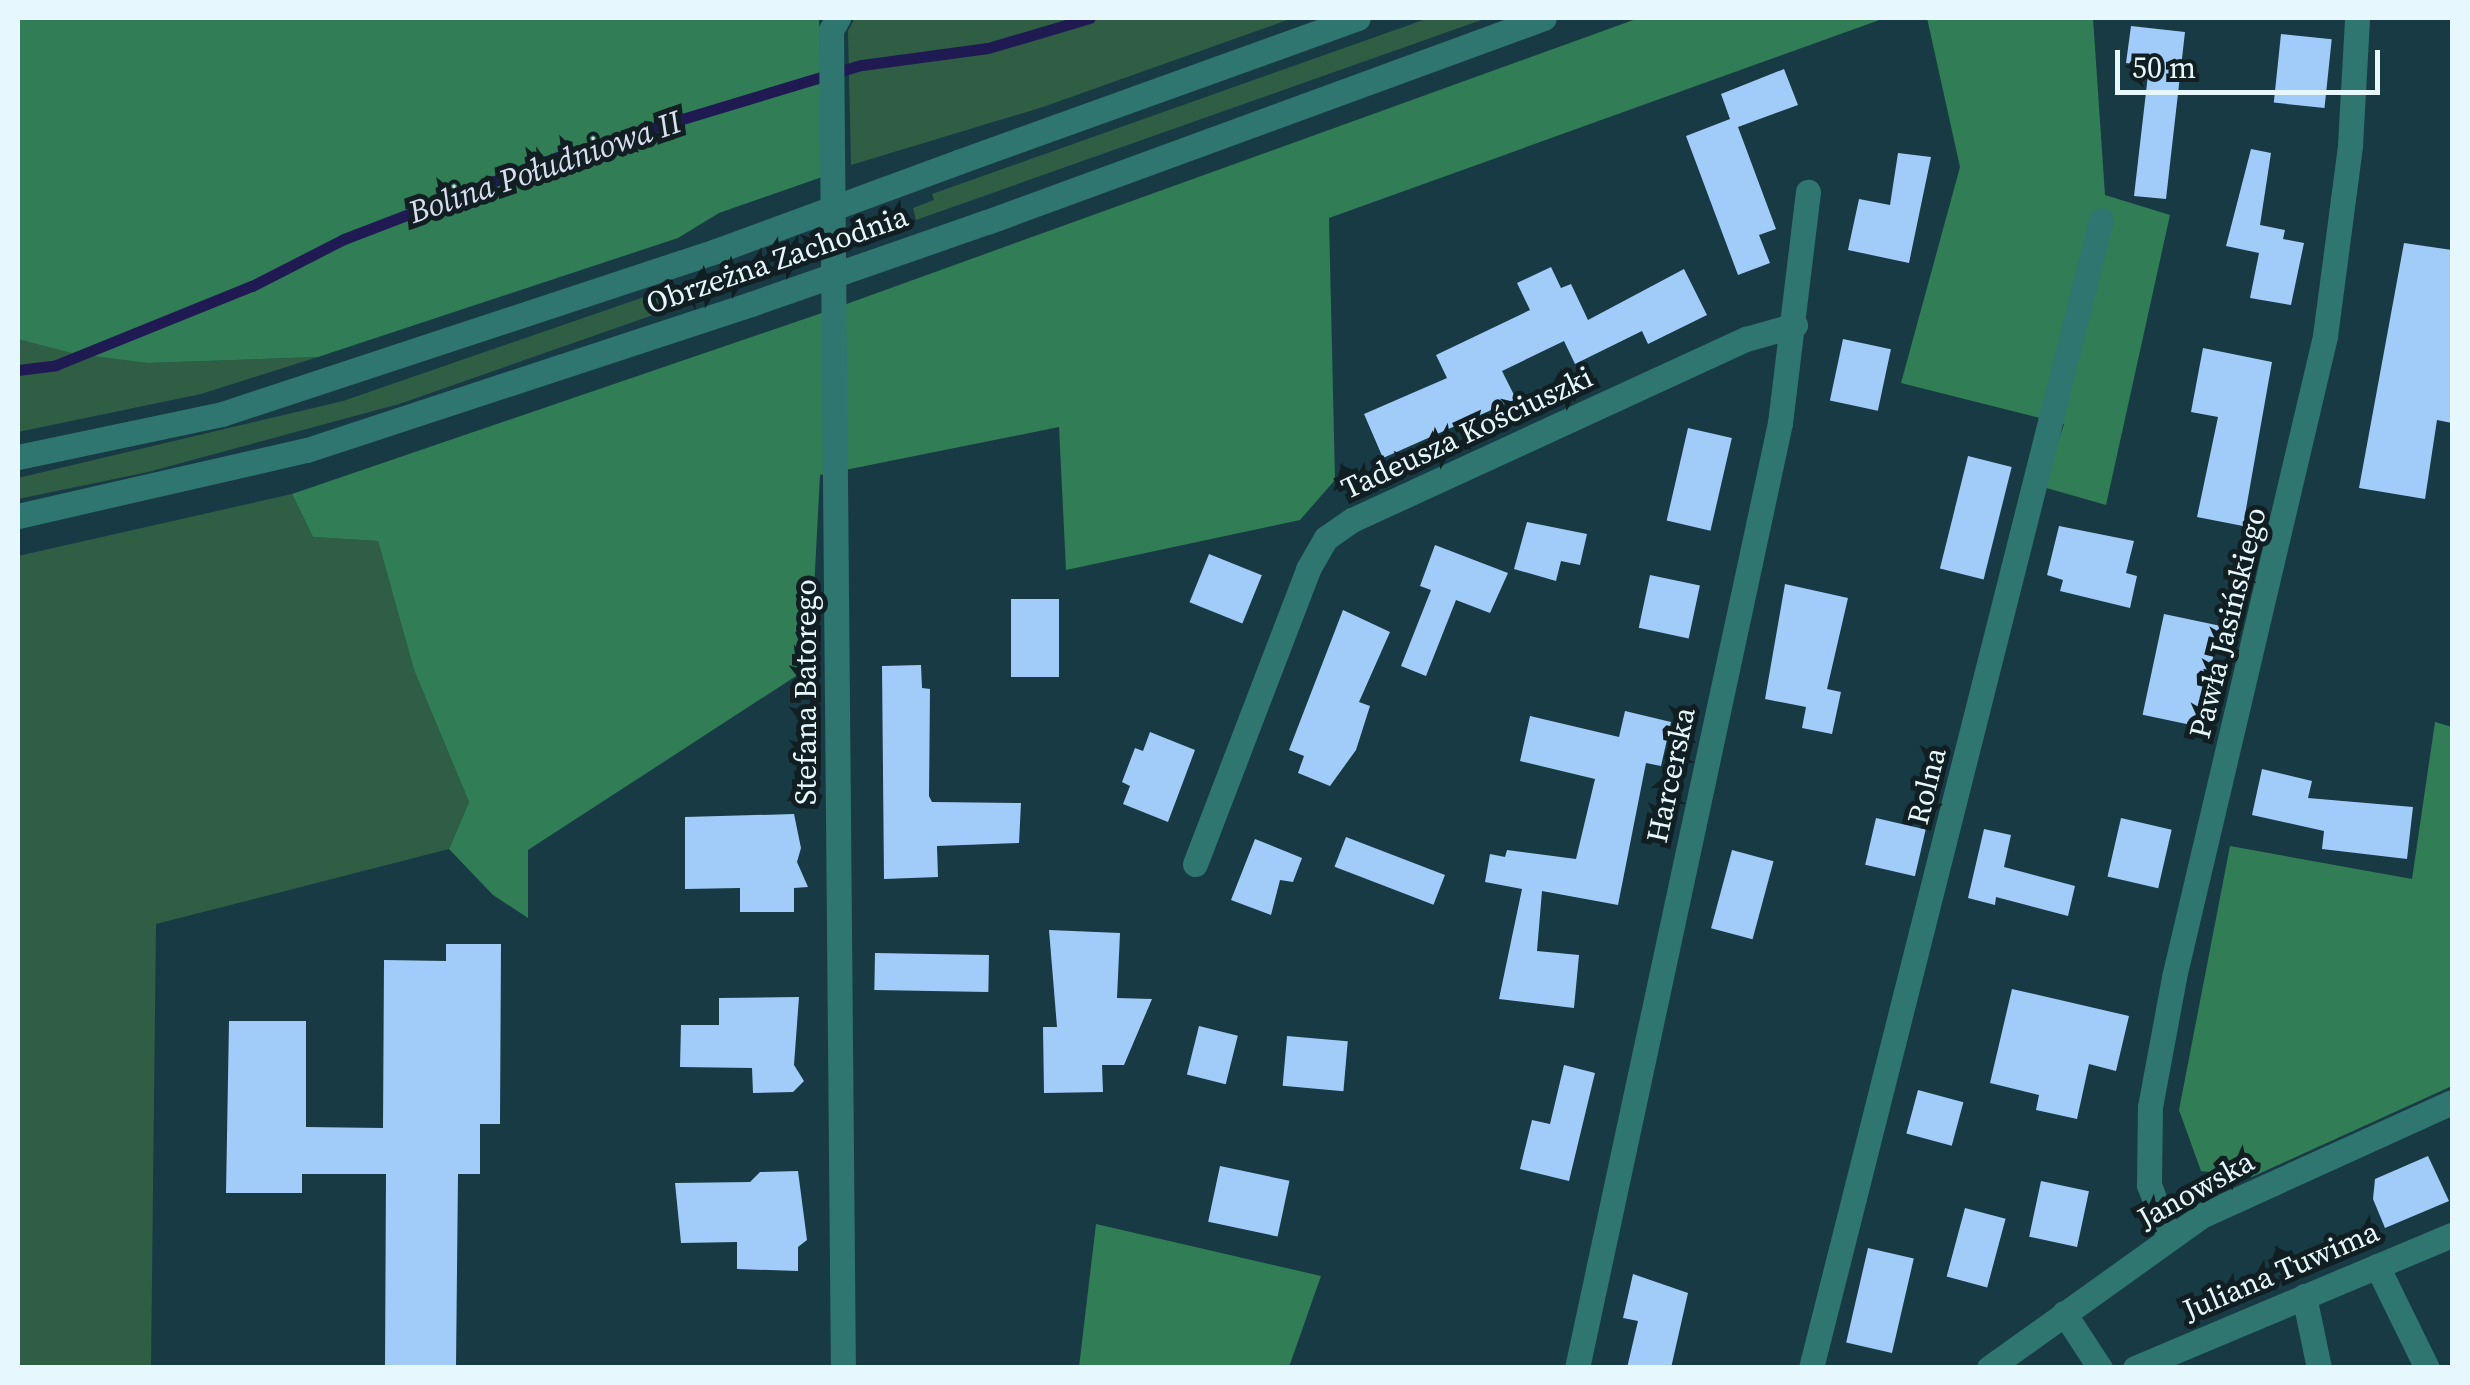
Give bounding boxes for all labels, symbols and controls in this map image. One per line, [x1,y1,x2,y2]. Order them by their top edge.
scale bar [2120,30,2385,92]
text: 50 m [2132,47,2196,88]
water label: Bolina Południowa II [404,102,686,232]
street label: Obrzeżna Zachodnia [641,198,913,322]
street label: Tadeusza Kościuszki [1336,359,1598,507]
street label: Pawła Jasińskiego [2182,504,2274,742]
street label: Stefana Batorego [788,579,824,805]
street label: Harcerska [1639,704,1703,846]
street label: Rolna [1900,744,1954,828]
street label: Janowska [2132,1143,2260,1237]
street label: Juliana Tuwima [2177,1213,2385,1329]

